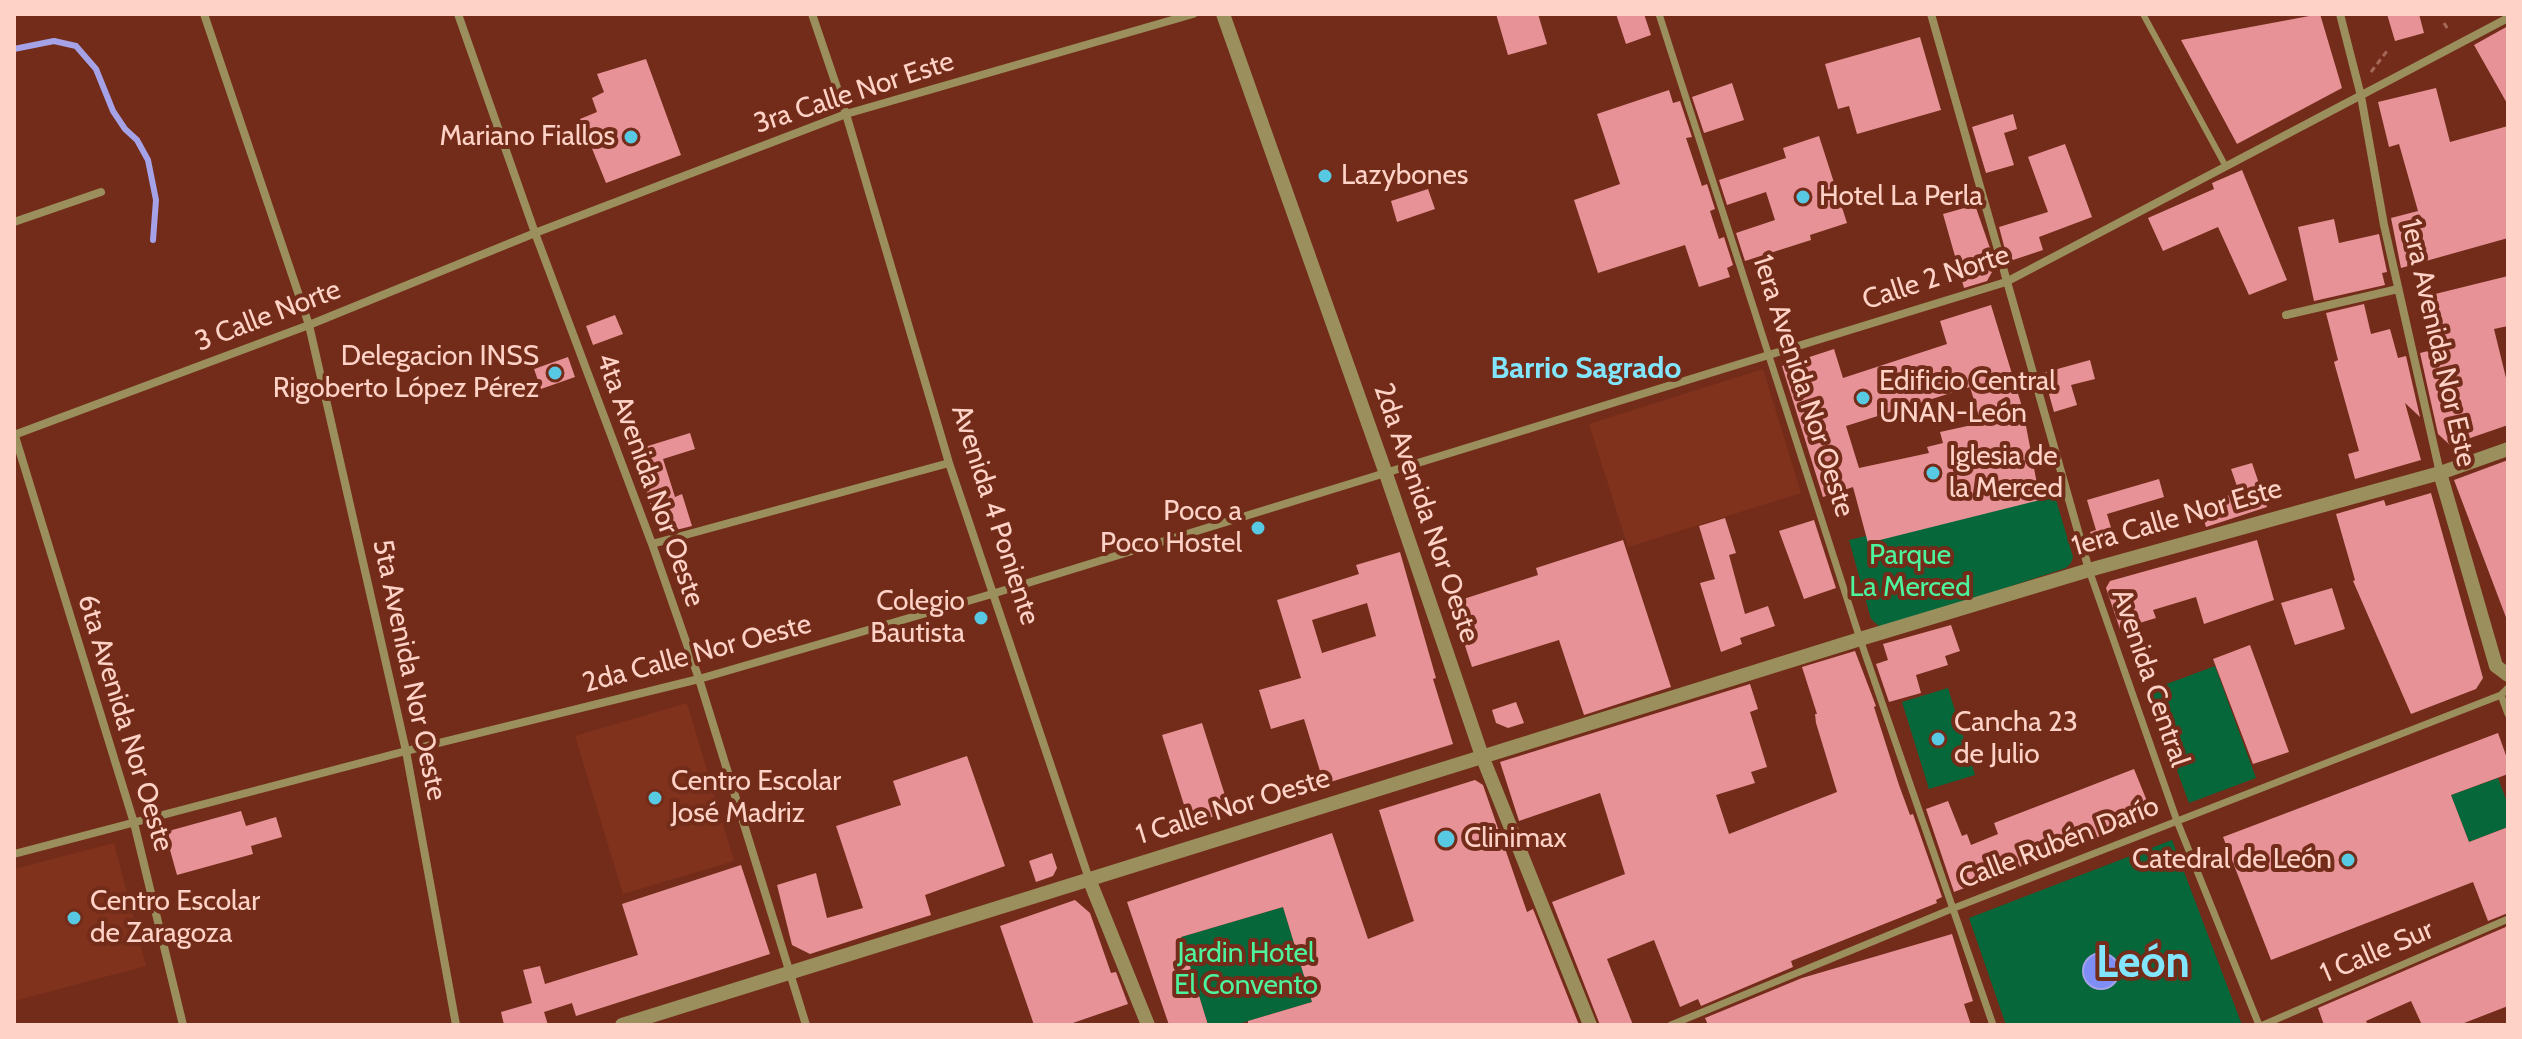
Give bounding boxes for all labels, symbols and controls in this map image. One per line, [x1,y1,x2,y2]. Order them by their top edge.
street label: 3ra Calle Nor Este [750,45,958,141]
place label: Mariano Fiallos [440,120,615,154]
marker: Mariano Fiallos [622,128,640,146]
place label: Lazybones [1341,159,1468,193]
marker: Lazybones [1316,167,1334,185]
place label: Hotel La Perla [1819,180,1983,214]
marker: Hotel La Perla [1794,188,1812,206]
street label: 1era Avenida Nor Este [2393,216,2483,470]
street label: Calle 2 Norte [1858,238,2014,318]
street label: 1era Avenida Nor Oeste [1745,251,1861,521]
street label: 3 Calle Norte [191,273,345,359]
place label: Delegacion INSS Rigoberto López Pérez [273,340,539,406]
street label: 4ta Avenida Nor Oeste [589,349,711,611]
district label: Barrio Sagrado [1491,351,1681,387]
marker: Delegacion INSS Rigoberto López Pérez [546,364,564,382]
place label: Edificio Central UNAN-León [1879,365,2056,431]
street label: 2da Avenida Nor Oeste [1366,379,1486,647]
marker: Edificio Central UNAN-León [1854,389,1872,407]
street label: Avenida 4 Poniente [944,401,1046,629]
place label: Iglesia de la Merced [1949,440,2063,506]
marker: Iglesia de la Merced [1924,464,1942,482]
street label: 1era Calle Nor Este [2068,472,2286,564]
place label: Poco a Poco Hostel [1100,495,1242,561]
marker: Poco a Poco Hostel [1249,519,1267,537]
street label: 5ta Avenida Nor Oeste [365,536,453,804]
park label: Parque La Merced [1849,539,1971,605]
place label: Colegio Bautista [870,585,965,651]
street label: Avenida Central [2104,585,2196,771]
street label: 6ta Avenida Nor Oeste [70,590,180,856]
street label: 2da Calle Nor Oeste [579,607,815,701]
marker: Colegio Bautista [972,609,990,627]
place label: Cancha 23 de Julio [1954,706,2078,772]
marker: Cancha 23 de Julio [1929,730,1947,748]
street label: 1 Calle Nor Oeste [1132,762,1334,852]
place label: Centro Escolar José Madriz [671,765,841,831]
marker: Centro Escolar José Madriz [646,789,664,807]
street label: Calle Rubén Darío [1954,789,2164,897]
place label: Clinimax [1464,822,1567,856]
marker: Clinimax [1435,828,1457,850]
place label: Catedral de León [2132,843,2332,877]
marker: Catedral de León [2339,851,2357,869]
place label: Centro Escolar de Zaragoza [90,885,260,951]
marker: Centro Escolar de Zaragoza [65,909,83,927]
street label: 1 Calle Sur [2315,913,2439,991]
park label: Jardin Hotel El Convento [1174,937,1318,1003]
district label: León [2096,938,2190,990]

